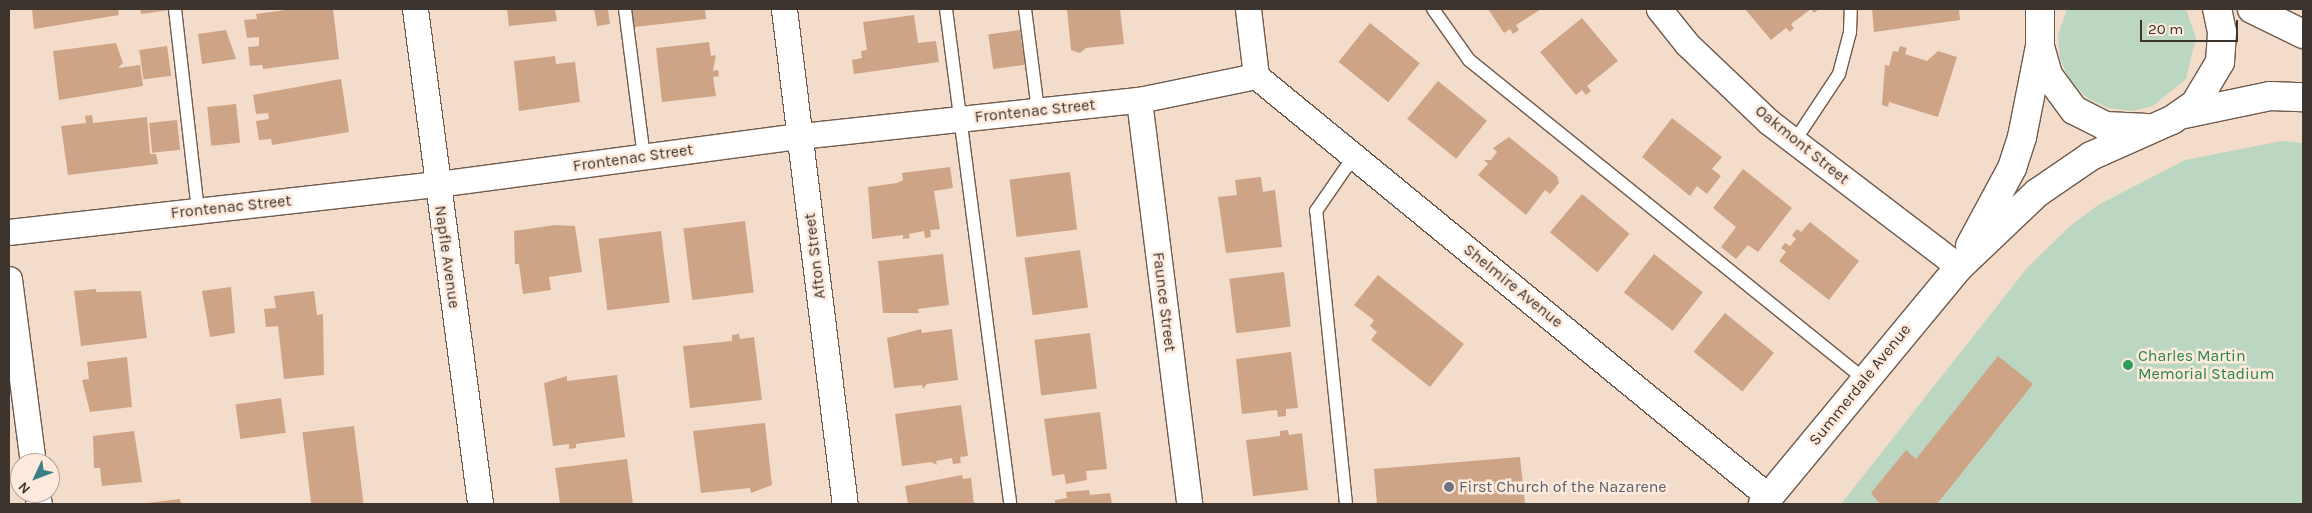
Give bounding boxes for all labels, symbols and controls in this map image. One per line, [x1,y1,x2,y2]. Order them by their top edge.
scale bar [2142,10,2240,42]
text: 20 m [2148,20,2183,38]
street label: Frontenac Street [974,95,1096,127]
street label: Oakmont Street [1751,101,1853,189]
street label: Frontenac Street [572,140,694,176]
street label: Frontenac Street [170,191,292,223]
street label: Napfle Avenue [430,204,464,310]
street label: Afton Street [800,212,830,300]
street label: Shelmire Avenue [1459,240,1567,332]
street label: Faunce Street [1148,251,1180,353]
street label: Summerdale Avenue [1805,320,1915,450]
place label: Charles Martin Memorial Stadium [2138,346,2275,384]
marker: Charles Martin Memorial Stadium [2122,359,2134,371]
north arrow [10,453,60,503]
place label: First Church of the Nazarene [1459,477,1667,497]
text: N [15,478,34,497]
marker: First Church of the Nazarene [1443,481,1455,493]

